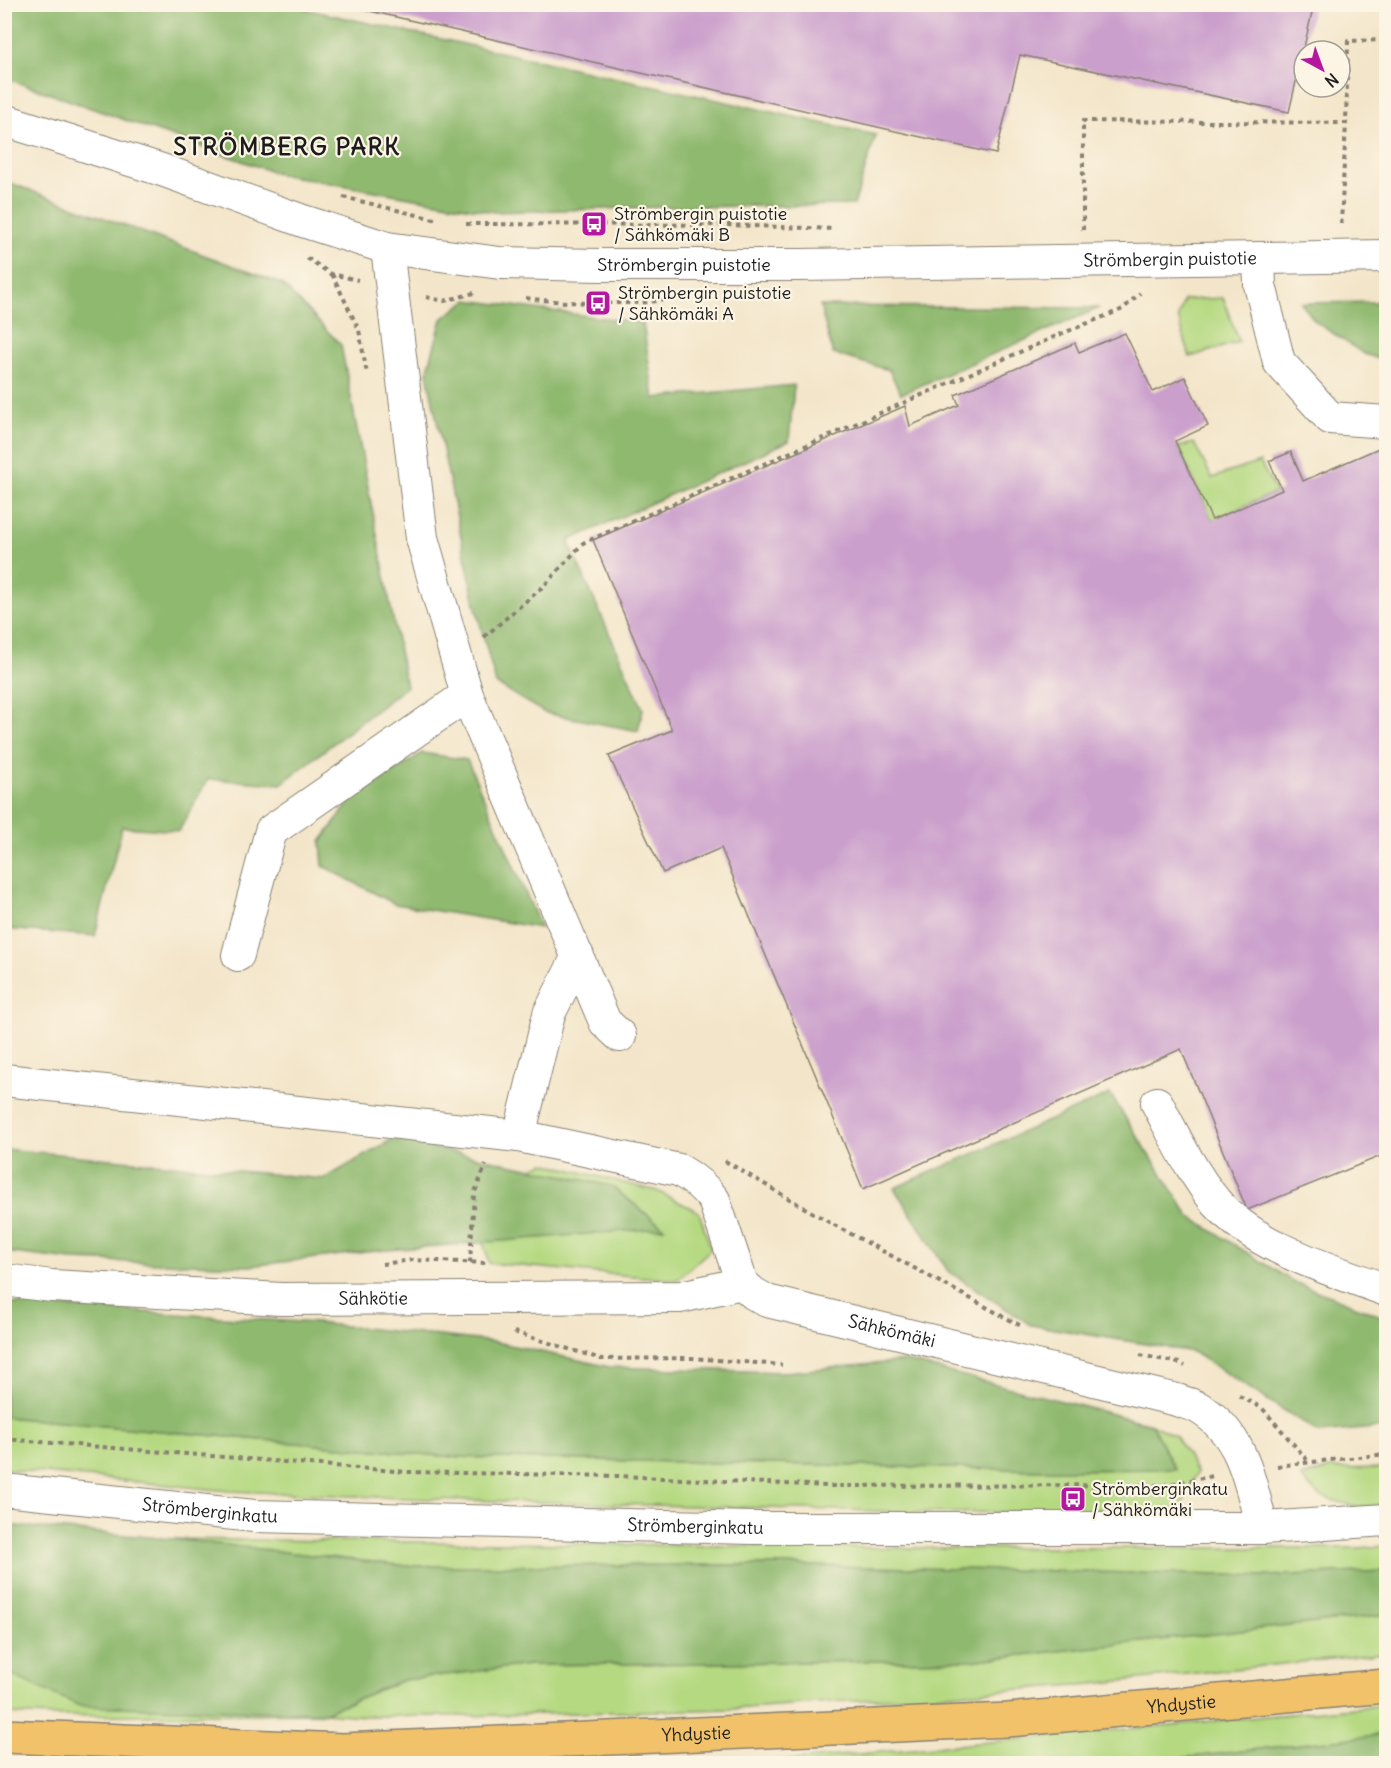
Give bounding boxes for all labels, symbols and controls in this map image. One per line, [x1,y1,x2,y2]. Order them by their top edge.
north arrow [1292,39,1352,99]
text: N [1321,69,1343,91]
district label: STRÖMBERG PARK [173,131,401,161]
place label: Strömbergin puistotie / Sähkömäki B [614,202,787,246]
bus stop icon: Strömbergin puistotie / Sähkömäki B [579,209,609,239]
street label: Strömbergin puistotie [1083,246,1257,272]
street label: Strömbergin puistotie [597,253,771,276]
place label: Strömbergin puistotie / Sähkömäki A [618,281,791,325]
bus stop icon: Strömbergin puistotie / Sähkömäki A [583,288,613,318]
street label: Sähkötie [338,1286,408,1310]
street label: Sähkömäki [846,1309,938,1352]
place label: Strömberginkatu / Sähkömäki [1092,1477,1228,1521]
bus stop icon: Strömberginkatu / Sähkömäki [1058,1484,1088,1514]
street label: Strömberginkatu [141,1492,278,1528]
street label: Strömberginkatu [627,1513,764,1539]
street label: Yhdystie [1146,1689,1217,1718]
street label: Yhdystie [661,1721,731,1747]

